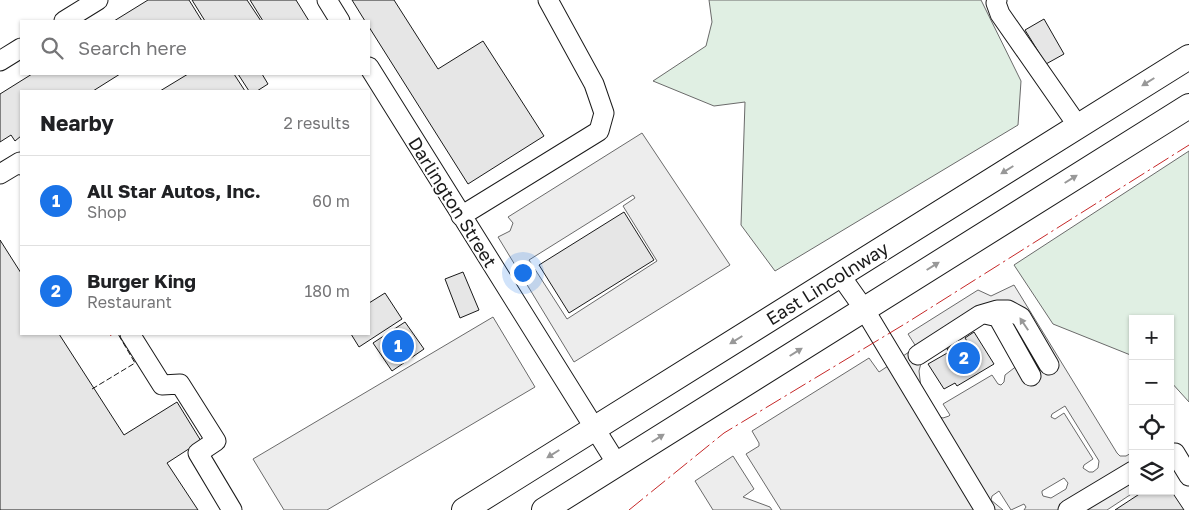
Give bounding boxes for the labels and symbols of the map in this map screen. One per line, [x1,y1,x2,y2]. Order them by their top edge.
one-way arrow [1141,78,1154,87]
street label: Darlington Street [404,133,502,271]
one-way arrow [1000,166,1014,175]
one-way arrow [1064,175,1078,184]
street label: East Lincolnway [762,237,892,329]
your location [510,260,536,286]
one-way arrow [927,261,940,270]
one-way arrow [1019,317,1029,330]
pin: 1 [382,327,414,365]
one-way arrow [729,335,742,344]
pin: 2 [948,339,980,377]
one-way arrow [789,347,802,357]
one-way arrow [651,434,665,443]
one-way arrow [546,450,559,459]

